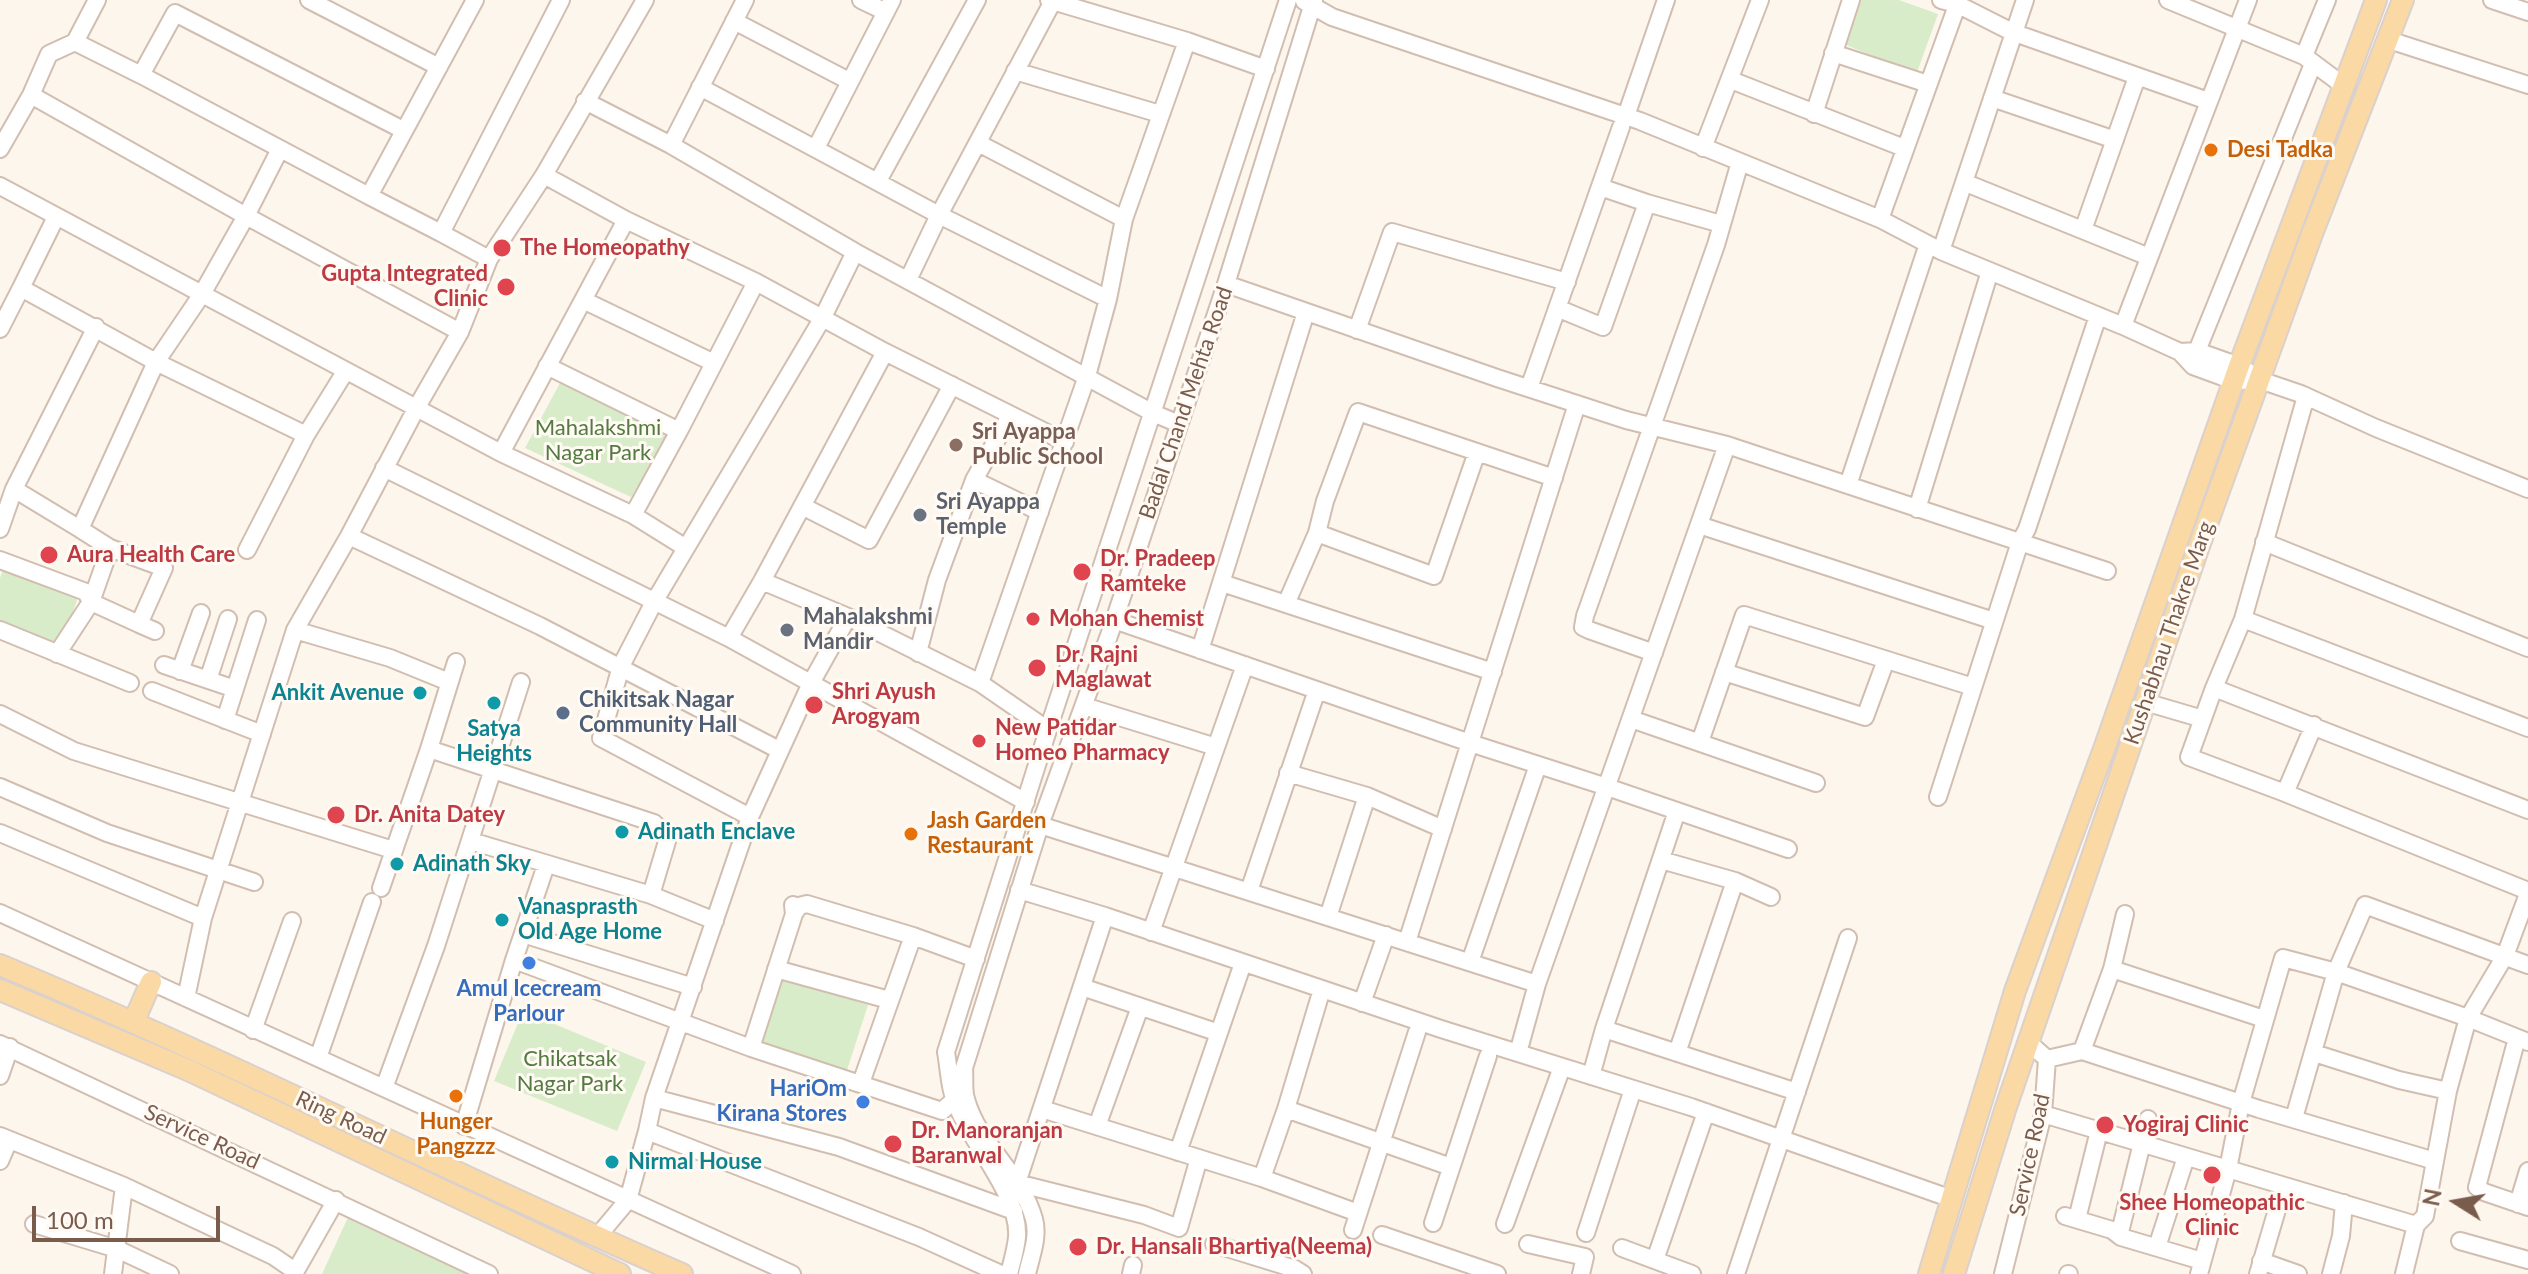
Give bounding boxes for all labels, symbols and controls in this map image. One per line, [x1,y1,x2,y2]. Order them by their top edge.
place label: Desi Tadka [2227,137,2333,163]
marker: Desi Tadka [2202,141,2220,159]
place label: The Homeopathy [520,235,690,261]
marker: The Homeopathy [491,237,513,259]
place label: Gupta Integrated Clinic [321,261,488,312]
marker: Gupta Integrated Clinic [495,276,517,298]
street label: Badal Chand Mehta Road [1134,283,1238,523]
park label: Mahalakshmi Nagar Park [535,415,661,466]
place label: Sri Ayappa Public School [972,419,1103,470]
marker: Sri Ayappa Public School [947,436,965,454]
place label: Sri Ayappa Temple [936,489,1040,540]
marker: Sri Ayappa Temple [911,506,929,524]
street label: Kushabhau Thakre Marg [2118,518,2220,748]
place label: Aura Health Care [67,542,235,568]
marker: Aura Health Care [38,544,60,566]
place label: Dr. Pradeep Ramteke [1100,546,1216,598]
marker: Dr. Pradeep Ramteke [1071,561,1093,583]
place label: Mahalakshmi Mandir [803,604,933,656]
place label: Mohan Chemist [1049,606,1204,632]
marker: Mohan Chemist [1024,610,1042,628]
marker: Mahalakshmi Mandir [778,621,796,639]
place label: Dr. Rajni Maglawat [1055,642,1152,694]
marker: Dr. Rajni Maglawat [1026,657,1048,679]
place label: Shri Ayush Arogyam [832,679,936,730]
place label: Ankit Avenue [272,680,404,706]
marker: Ankit Avenue [411,684,429,702]
place label: Chikitsak Nagar Community Hall [579,687,737,738]
marker: Satya Heights [485,694,503,712]
marker: Shri Ayush Arogyam [803,694,825,716]
marker: Chikitsak Nagar Community Hall [554,704,572,722]
place label: New Patidar Homeo Pharmacy [995,715,1170,766]
place label: Satya Heights [456,716,532,768]
marker: New Patidar Homeo Pharmacy [970,732,988,750]
place label: Dr. Anita Datey [354,802,505,828]
marker: Dr. Anita Datey [325,804,347,826]
place label: Jash Garden Restaurant [927,808,1046,860]
place label: Adinath Enclave [638,819,795,845]
marker: Adinath Enclave [613,823,631,841]
marker: Jash Garden Restaurant [902,825,920,843]
place label: Adinath Sky [413,851,531,877]
marker: Adinath Sky [388,855,406,873]
place label: Vanasprasth Old Age Home [518,894,662,946]
marker: Vanasprasth Old Age Home [493,911,511,929]
marker: Amul Icecream Parlour [520,954,538,972]
place label: Amul Icecream Parlour [456,976,602,1028]
park label: Chikatsak Nagar Park [517,1046,623,1098]
place label: HariOm Kirana Stores [717,1076,847,1128]
street label: Ring Road [291,1086,391,1150]
marker: Hunger Pangzzz [447,1087,465,1105]
street label: Service Road [2004,1091,2056,1219]
marker: HariOm Kirana Stores [854,1093,872,1111]
street label: Service Road [140,1099,264,1175]
place label: Hunger Pangzzz [417,1109,495,1160]
place label: Yogiraj Clinic [2123,1112,2249,1138]
marker: Yogiraj Clinic [2094,1114,2116,1136]
place label: Dr. Manoranjan Baranwal [911,1118,1063,1170]
marker: Dr. Manoranjan Baranwal [882,1133,904,1155]
place label: Nirmal House [628,1149,762,1175]
marker: Nirmal House [603,1153,621,1171]
north arrow [2416,1162,2496,1242]
marker: Shee Homeopathic Clinic [2201,1164,2223,1186]
text: N [2417,1186,2447,1208]
scale bar [36,1190,224,1240]
place label: Shee Homeopathic Clinic [2119,1190,2305,1242]
text: 100 m [46,1205,114,1234]
place label: Dr. Hansali Bhartiya(Neema) [1096,1234,1372,1260]
marker: Dr. Hansali Bhartiya(Neema) [1067,1236,1089,1258]

